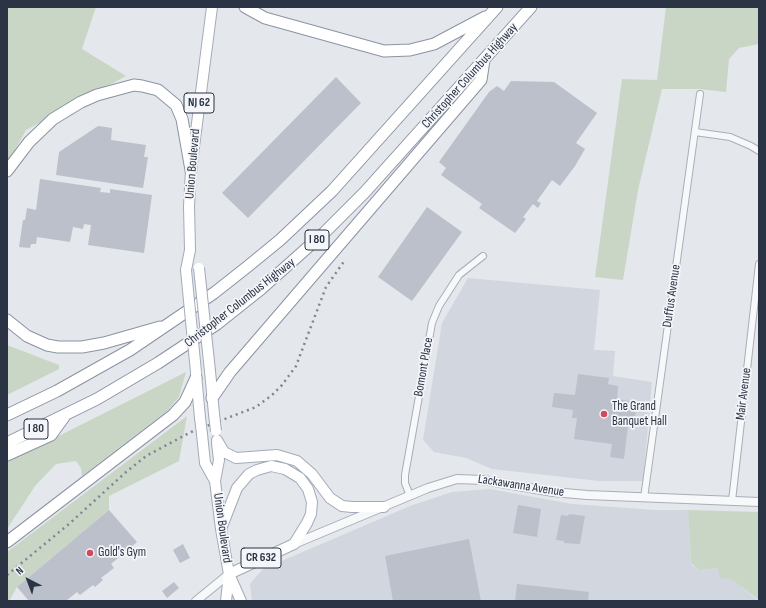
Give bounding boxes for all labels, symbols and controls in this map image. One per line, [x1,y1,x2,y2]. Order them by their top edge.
street label: Christopher Columbus Highway [419,20,521,132]
road number: NJ 62 [184,93,214,113]
street label: Union Boulevard [182,128,204,200]
road number: I 80 [305,230,329,250]
street label: Christopher Columbus Highway [182,255,298,351]
street label: Duffus Avenue [660,264,684,328]
street label: Bomont Place [411,336,437,398]
street label: Mair Avenue [733,367,755,421]
place label: The Grand Banquet Hall [612,399,667,430]
marker: The Grand Banquet Hall [599,409,609,419]
road number: I 80 [24,419,48,439]
street label: Lackawanna Avenue [477,471,565,501]
street label: Union Boulevard [209,492,235,564]
place label: Gold's Gym [98,545,146,561]
marker: Gold's Gym [85,548,95,558]
road number: CR 632 [241,548,281,568]
north arrow [8,560,48,600]
text: N [13,564,26,578]

